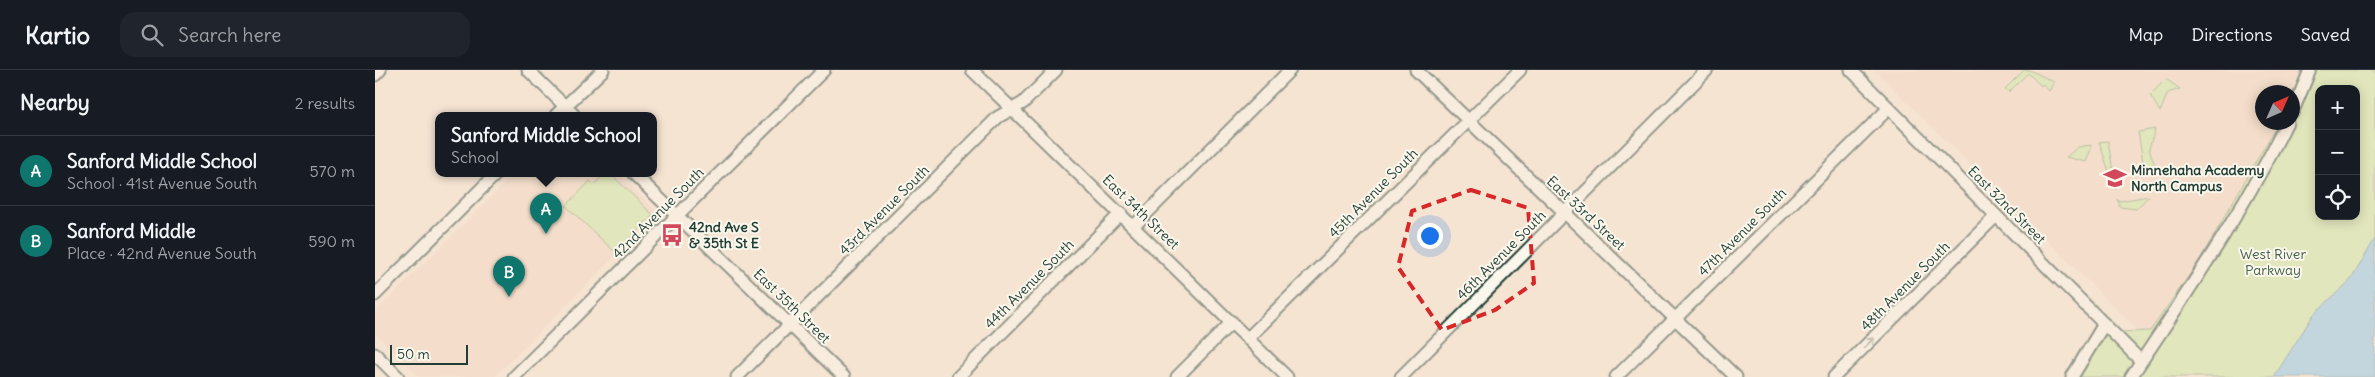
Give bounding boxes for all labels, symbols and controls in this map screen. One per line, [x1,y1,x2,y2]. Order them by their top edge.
search box [120,12,470,57]
text: Kartio [25,20,90,50]
icon: search [138,21,166,49]
text: Search here [178,23,281,47]
text: Map [2128,23,2163,46]
text: Directions [2191,23,2273,46]
text: Saved [2301,23,2350,46]
north arrow [2255,85,2300,130]
map controls [2315,85,2360,220]
button: + [2315,85,2360,130]
text: Nearby [20,89,90,116]
text: 2 results [295,93,355,113]
popup [435,112,657,177]
text: Sanford Middle School [451,123,641,147]
button: − [2315,130,2360,175]
street label: 45th Avenue South [1325,145,1421,241]
text: School [451,147,499,167]
text: Sanford Middle School [67,149,257,173]
text: A [31,161,41,181]
text: 570 m [310,161,355,181]
street label: 43rd Avenue South [835,161,933,259]
place label: Minnehaha Academy North Campus [2131,161,2265,195]
street label: East 32nd Street [1964,162,2050,248]
street label: 42nd Avenue South [608,163,708,263]
school or university icon: Minnehaha Academy North Campus [2102,165,2128,191]
street label: East 34th Street [1099,171,1183,253]
street label: East 33rd Street [1543,172,1629,254]
text: School · 41st Avenue South [67,173,257,193]
button: locate [2315,175,2360,220]
street label: 47th Avenue South [1694,184,1790,280]
pin: A [530,193,562,234]
street label: 46th Avenue South [1452,206,1550,304]
place label: 42nd Ave S & 35th St E [689,218,759,252]
text: Sanford Middle [67,219,196,243]
bus stop icon: 42nd Ave S & 35th St E [659,222,685,248]
your location [1417,223,1443,249]
text: B [31,231,41,251]
text: 590 m [308,231,355,251]
street label: 44th Avenue South [980,235,1078,333]
street label: 48th Avenue South [1857,238,1953,334]
text: Place · 42nd Avenue South [67,243,257,263]
park label: West River Parkway [2240,245,2306,279]
pin: B [493,256,525,297]
street label: East 35th Street [750,265,834,347]
one-way arrow [1862,337,1875,349]
scale bar [390,342,467,365]
text: 50 m [397,345,430,363]

